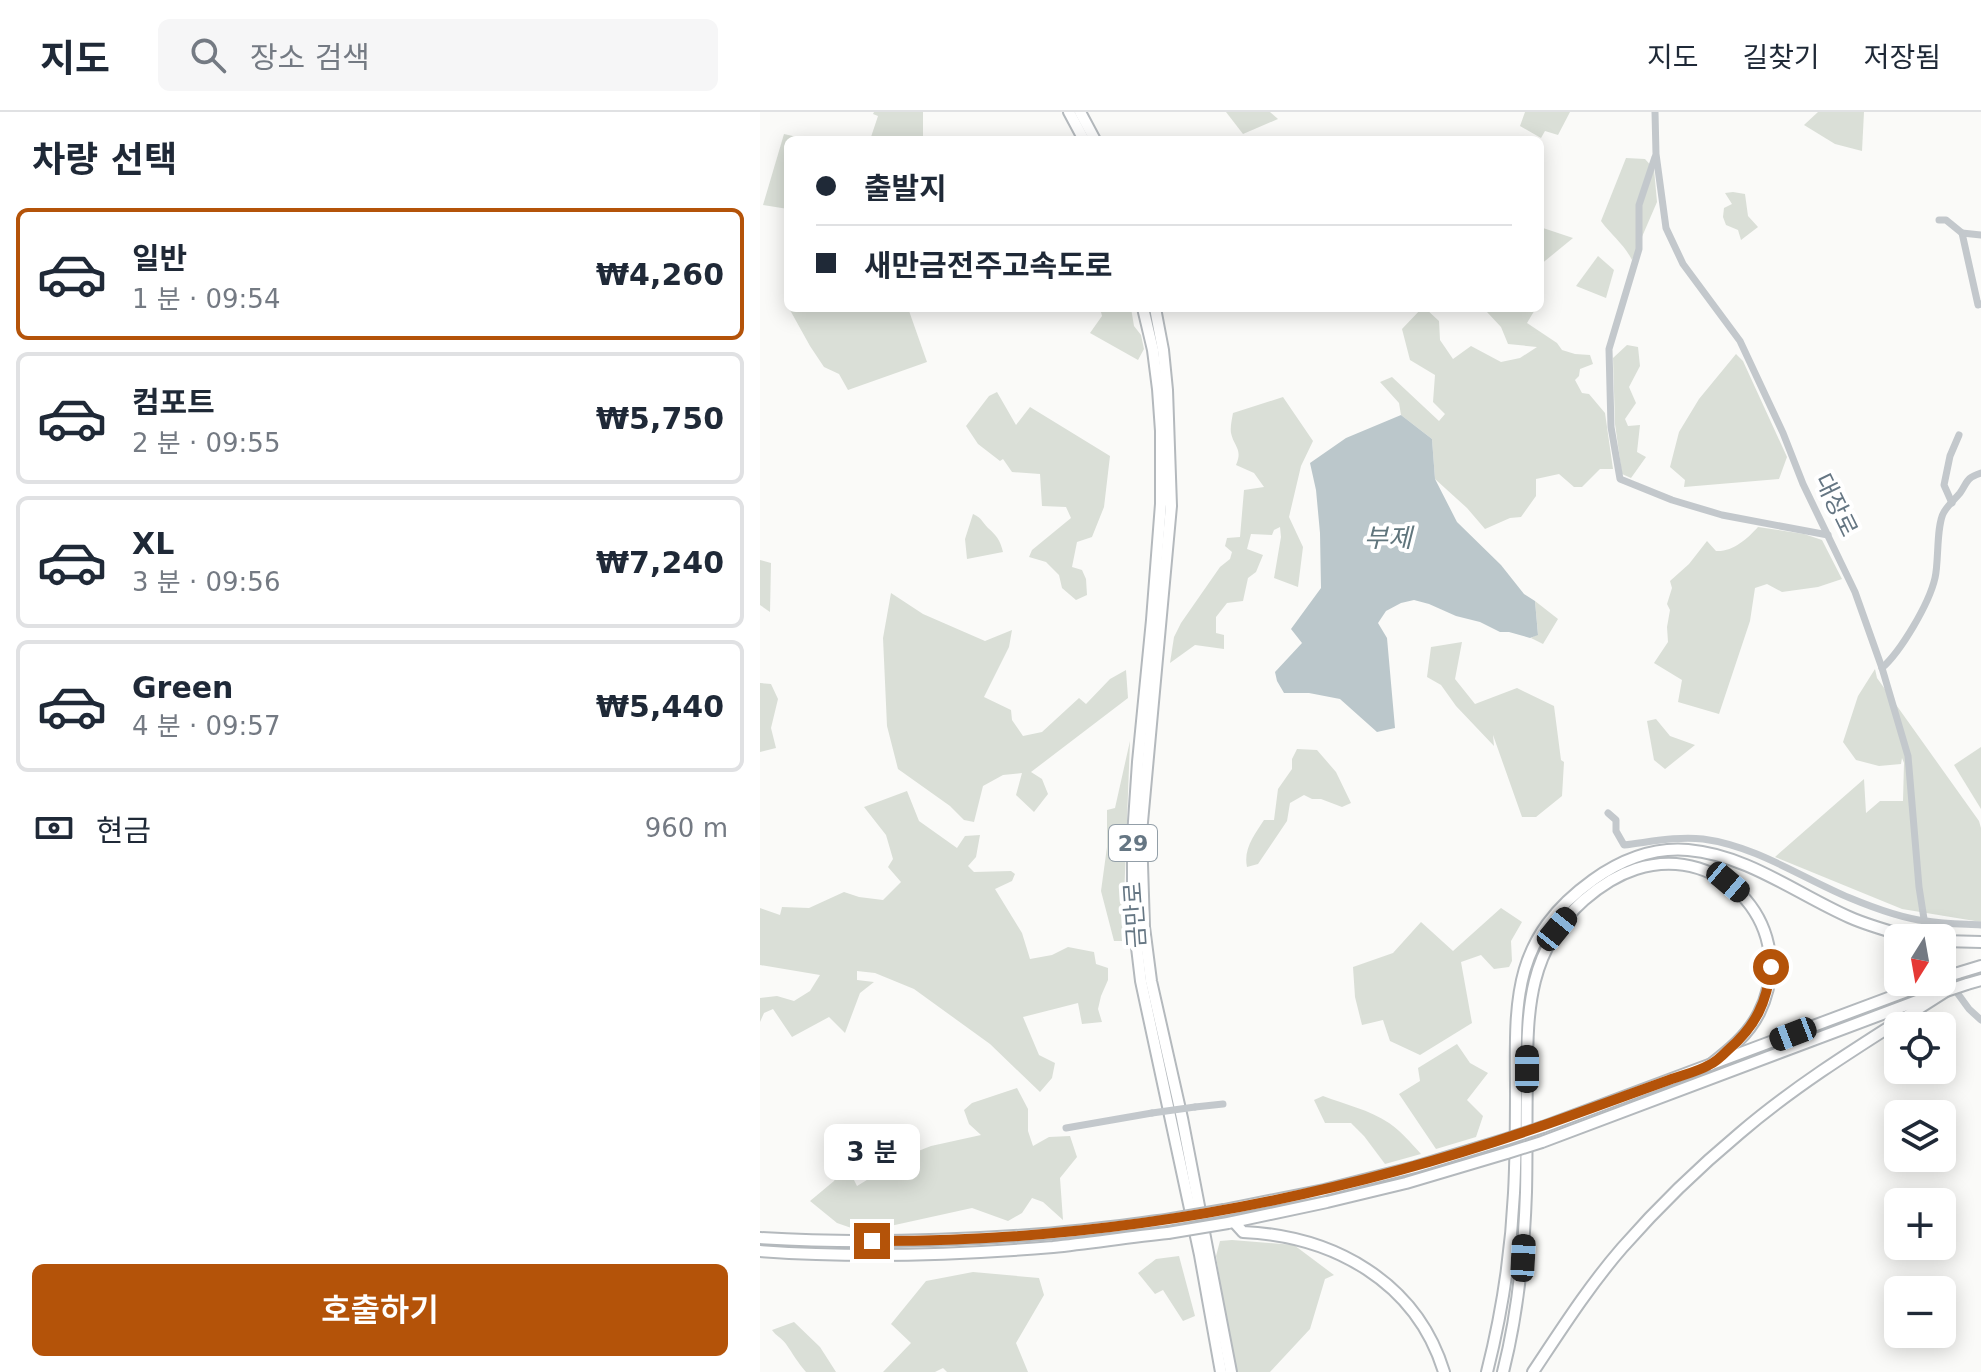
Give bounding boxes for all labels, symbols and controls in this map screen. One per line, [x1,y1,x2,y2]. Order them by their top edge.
search box [158,19,718,91]
icon: search [186,33,230,77]
text: 지도 [40,37,110,81]
text: 장소 검색 [250,40,370,75]
text: 지도 [1647,41,1698,74]
text: 길찾기 [1742,41,1820,74]
text: 저장됨 [1864,41,1941,74]
text: 차량 선택 [32,139,177,180]
text: 출발지 [864,171,947,206]
icon: car [36,238,108,310]
text: 일반 [132,241,187,276]
text: 새만금전주고속도로 [864,248,1112,283]
text: ₩4,260 [596,257,724,292]
text: 1 분 · 09:54 [132,284,280,314]
icon: car [36,382,108,454]
text: 컴포트 [132,385,215,420]
text: ₩5,750 [596,401,724,436]
text: 2 분 · 09:55 [132,428,280,458]
street label: 대장로 [1809,469,1863,541]
water label: 부제 [1364,523,1415,553]
icon: car [36,526,108,598]
text: XL [132,526,174,561]
text: ₩7,240 [596,545,724,580]
text: 3 분 · 09:56 [132,567,280,597]
icon: car [36,670,108,742]
text: Green [132,670,233,705]
text: ₩5,440 [596,689,724,724]
text: 4 분 · 09:57 [132,711,280,741]
icon: cash [32,806,76,850]
text: 현금 [96,813,151,848]
text: 960 m [645,813,728,843]
road number: 29 [1109,825,1157,861]
car [1702,857,1754,907]
street label: 금만로 [1119,881,1151,949]
car [1533,903,1581,955]
north arrow [1884,924,1956,996]
map controls [1884,924,1956,1348]
route start [1753,949,1789,985]
button: locate [1884,1012,1956,1084]
car [1766,1014,1820,1054]
car [1515,1045,1539,1093]
button: layers [1884,1100,1956,1172]
callout: 3 분 [824,1125,920,1181]
text: 3 분 [846,1137,898,1167]
button: + [1884,1188,1956,1260]
route end [854,1223,890,1259]
car [1510,1233,1536,1283]
button: 호출하기 [32,1264,728,1356]
button: − [1884,1276,1956,1348]

